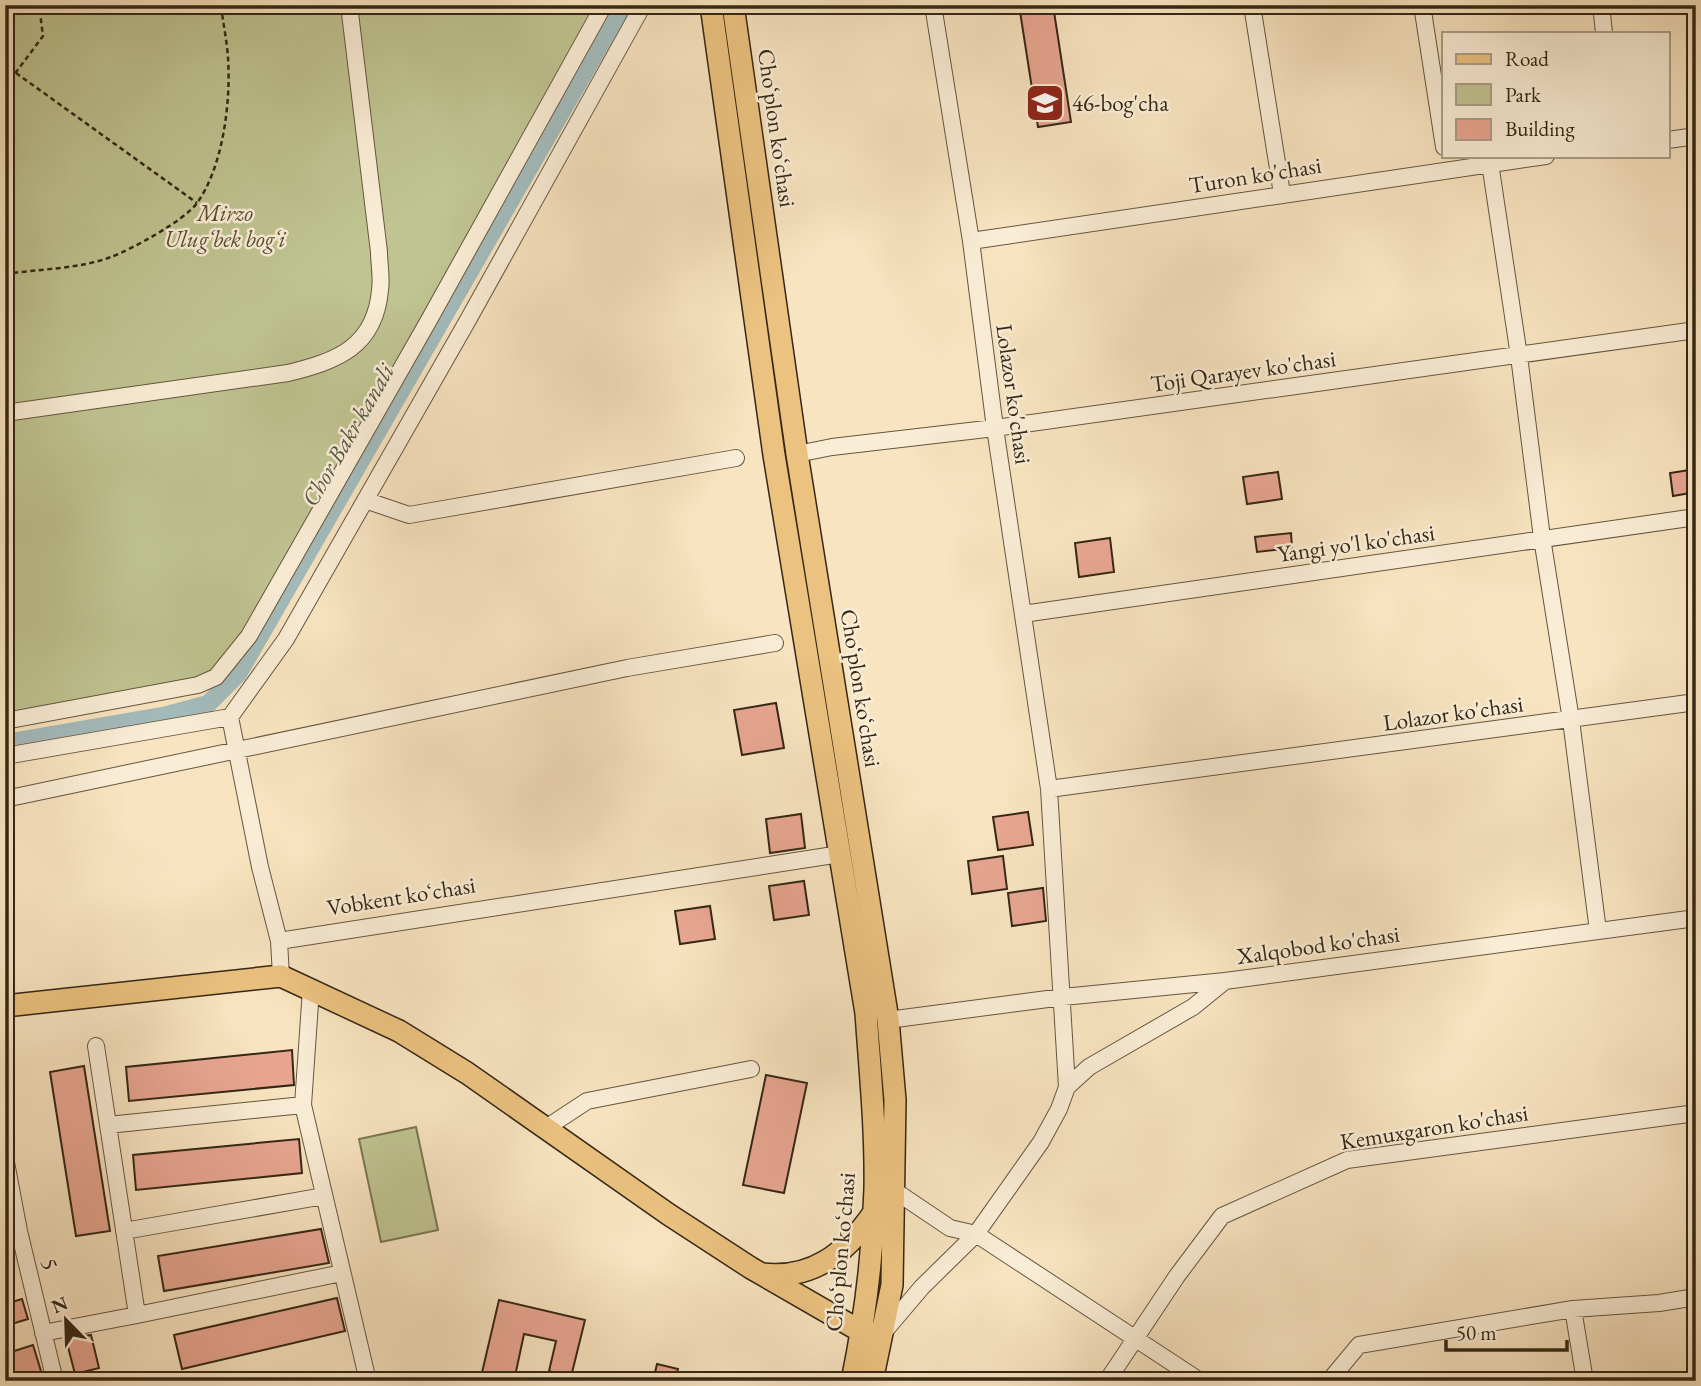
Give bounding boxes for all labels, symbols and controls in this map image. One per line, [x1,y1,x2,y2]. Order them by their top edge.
legend [1442,32,1670,158]
text: Road [1505,45,1549,72]
street label: Choʻplon koʻchasi [751,47,803,209]
text: Park [1505,81,1542,108]
school or university icon: 46-bog'cha [1024,82,1066,124]
place label: 46-bog'cha [1072,88,1169,118]
text: Building [1505,115,1575,142]
street label: Turon ko'chasi [1187,150,1324,200]
park label: Mirzo Ulugʻbek bogʻi [164,198,287,254]
street label: Lolazor ko'chasi [989,322,1039,466]
street label: Toji Qarayev ko'chasi [1149,343,1338,399]
water label: Chor Bakr kanali [294,357,401,512]
street label: Yangi yo'l ko'chasi [1275,517,1437,569]
street label: Choʻplon koʻchasi [834,607,888,770]
street label: Lolazor ko'chasi [1381,688,1525,738]
street label: Vobkent koʻchasi [325,869,478,923]
street label: Xalqobod ko'chasi [1234,919,1402,971]
street label: Kemuxgaron ko'chasi [1338,1097,1530,1157]
street label: Choʻplon koʻchasi [818,1171,862,1333]
street label: 5 [34,1255,66,1273]
north arrow [32,1284,102,1354]
text: N [48,1290,72,1319]
scale bar [1446,1309,1566,1353]
text: 50 m [1456,1319,1497,1346]

